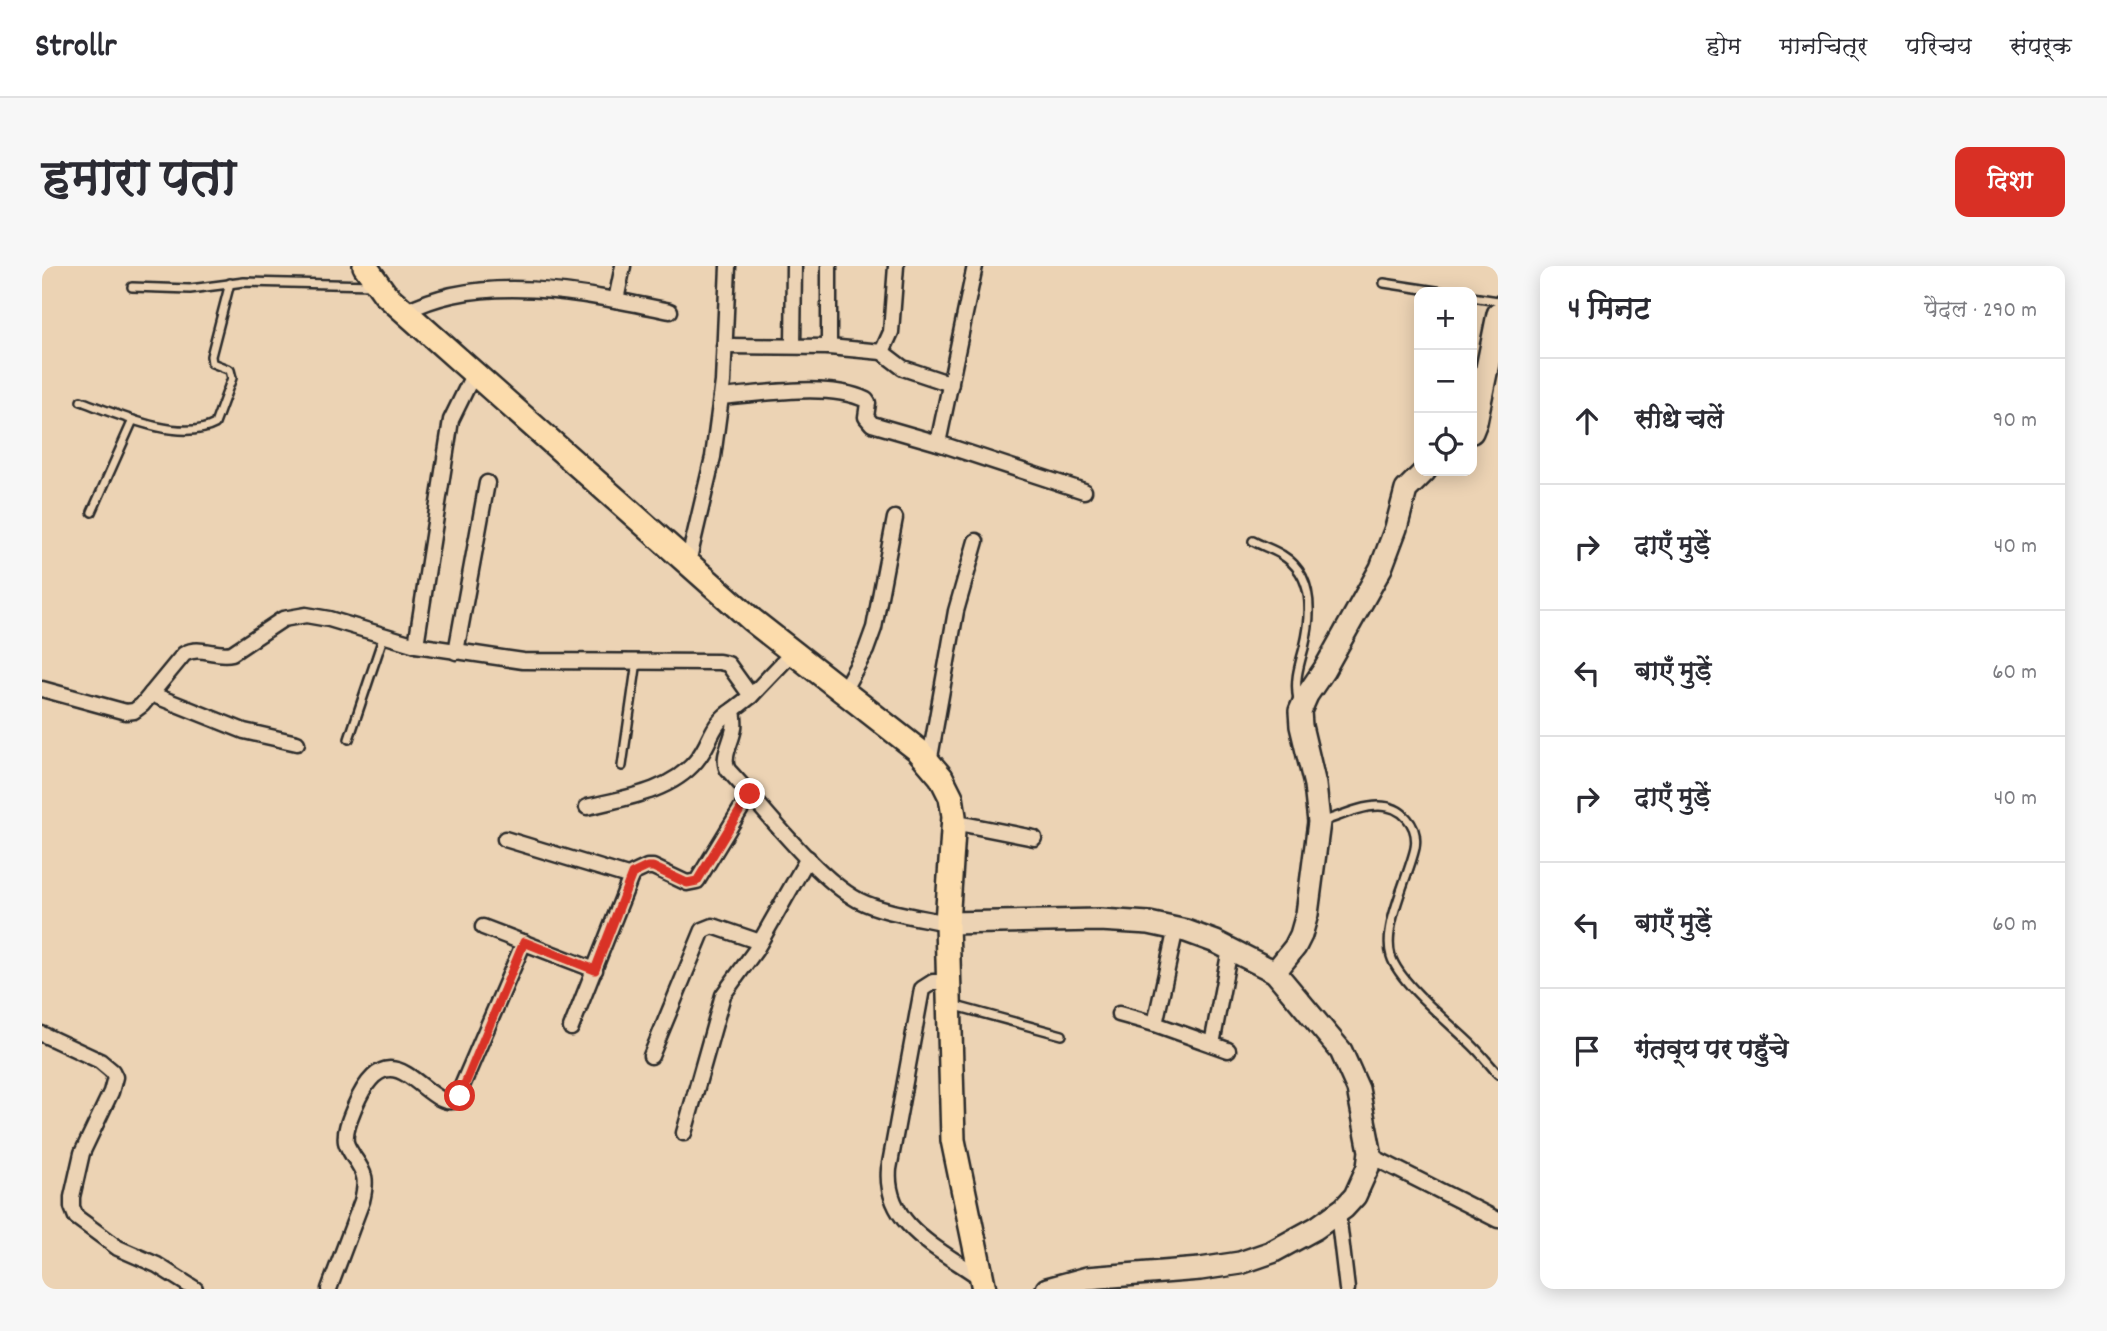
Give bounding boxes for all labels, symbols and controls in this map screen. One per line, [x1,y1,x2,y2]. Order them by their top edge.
text: Strollr [35,25,117,72]
text: होम [1706,31,1741,65]
text: मानचित्र [1779,31,1868,65]
text: परिचय [1906,31,1972,65]
text: संपर्क [2010,31,2072,65]
text: हमारा पता [42,147,236,217]
button: दिशा [1955,147,2065,217]
map controls [1414,287,1477,476]
button: + [1414,287,1477,350]
text: 4 मिनट [1568,290,1650,333]
text: पैदल · 290 m [1924,295,2037,328]
button: − [1414,350,1477,413]
icon: ahead [1568,402,1606,440]
text: सीधे चलें [1635,403,1724,440]
text: 90 m [1993,405,2037,438]
button: locate [1414,413,1477,476]
icon: right [1568,528,1606,566]
text: दाएँ मुड़ें [1635,529,1710,566]
text: 40 m [1994,531,2037,564]
icon: left [1568,654,1606,692]
text: बाएँ मुड़ें [1635,655,1712,692]
text: 60 m [1992,657,2037,690]
route end [734,778,765,809]
icon: right [1568,780,1606,818]
text: दाएँ मुड़ें [1635,781,1710,818]
text: 40 m [1994,783,2037,816]
icon: left [1568,906,1606,944]
text: बाएँ मुड़ें [1635,907,1712,944]
text: 60 m [1992,909,2037,942]
icon: arrive [1568,1032,1606,1070]
text: गंतव्य पर पहुँचे [1635,1033,1789,1070]
route start [444,1080,475,1111]

